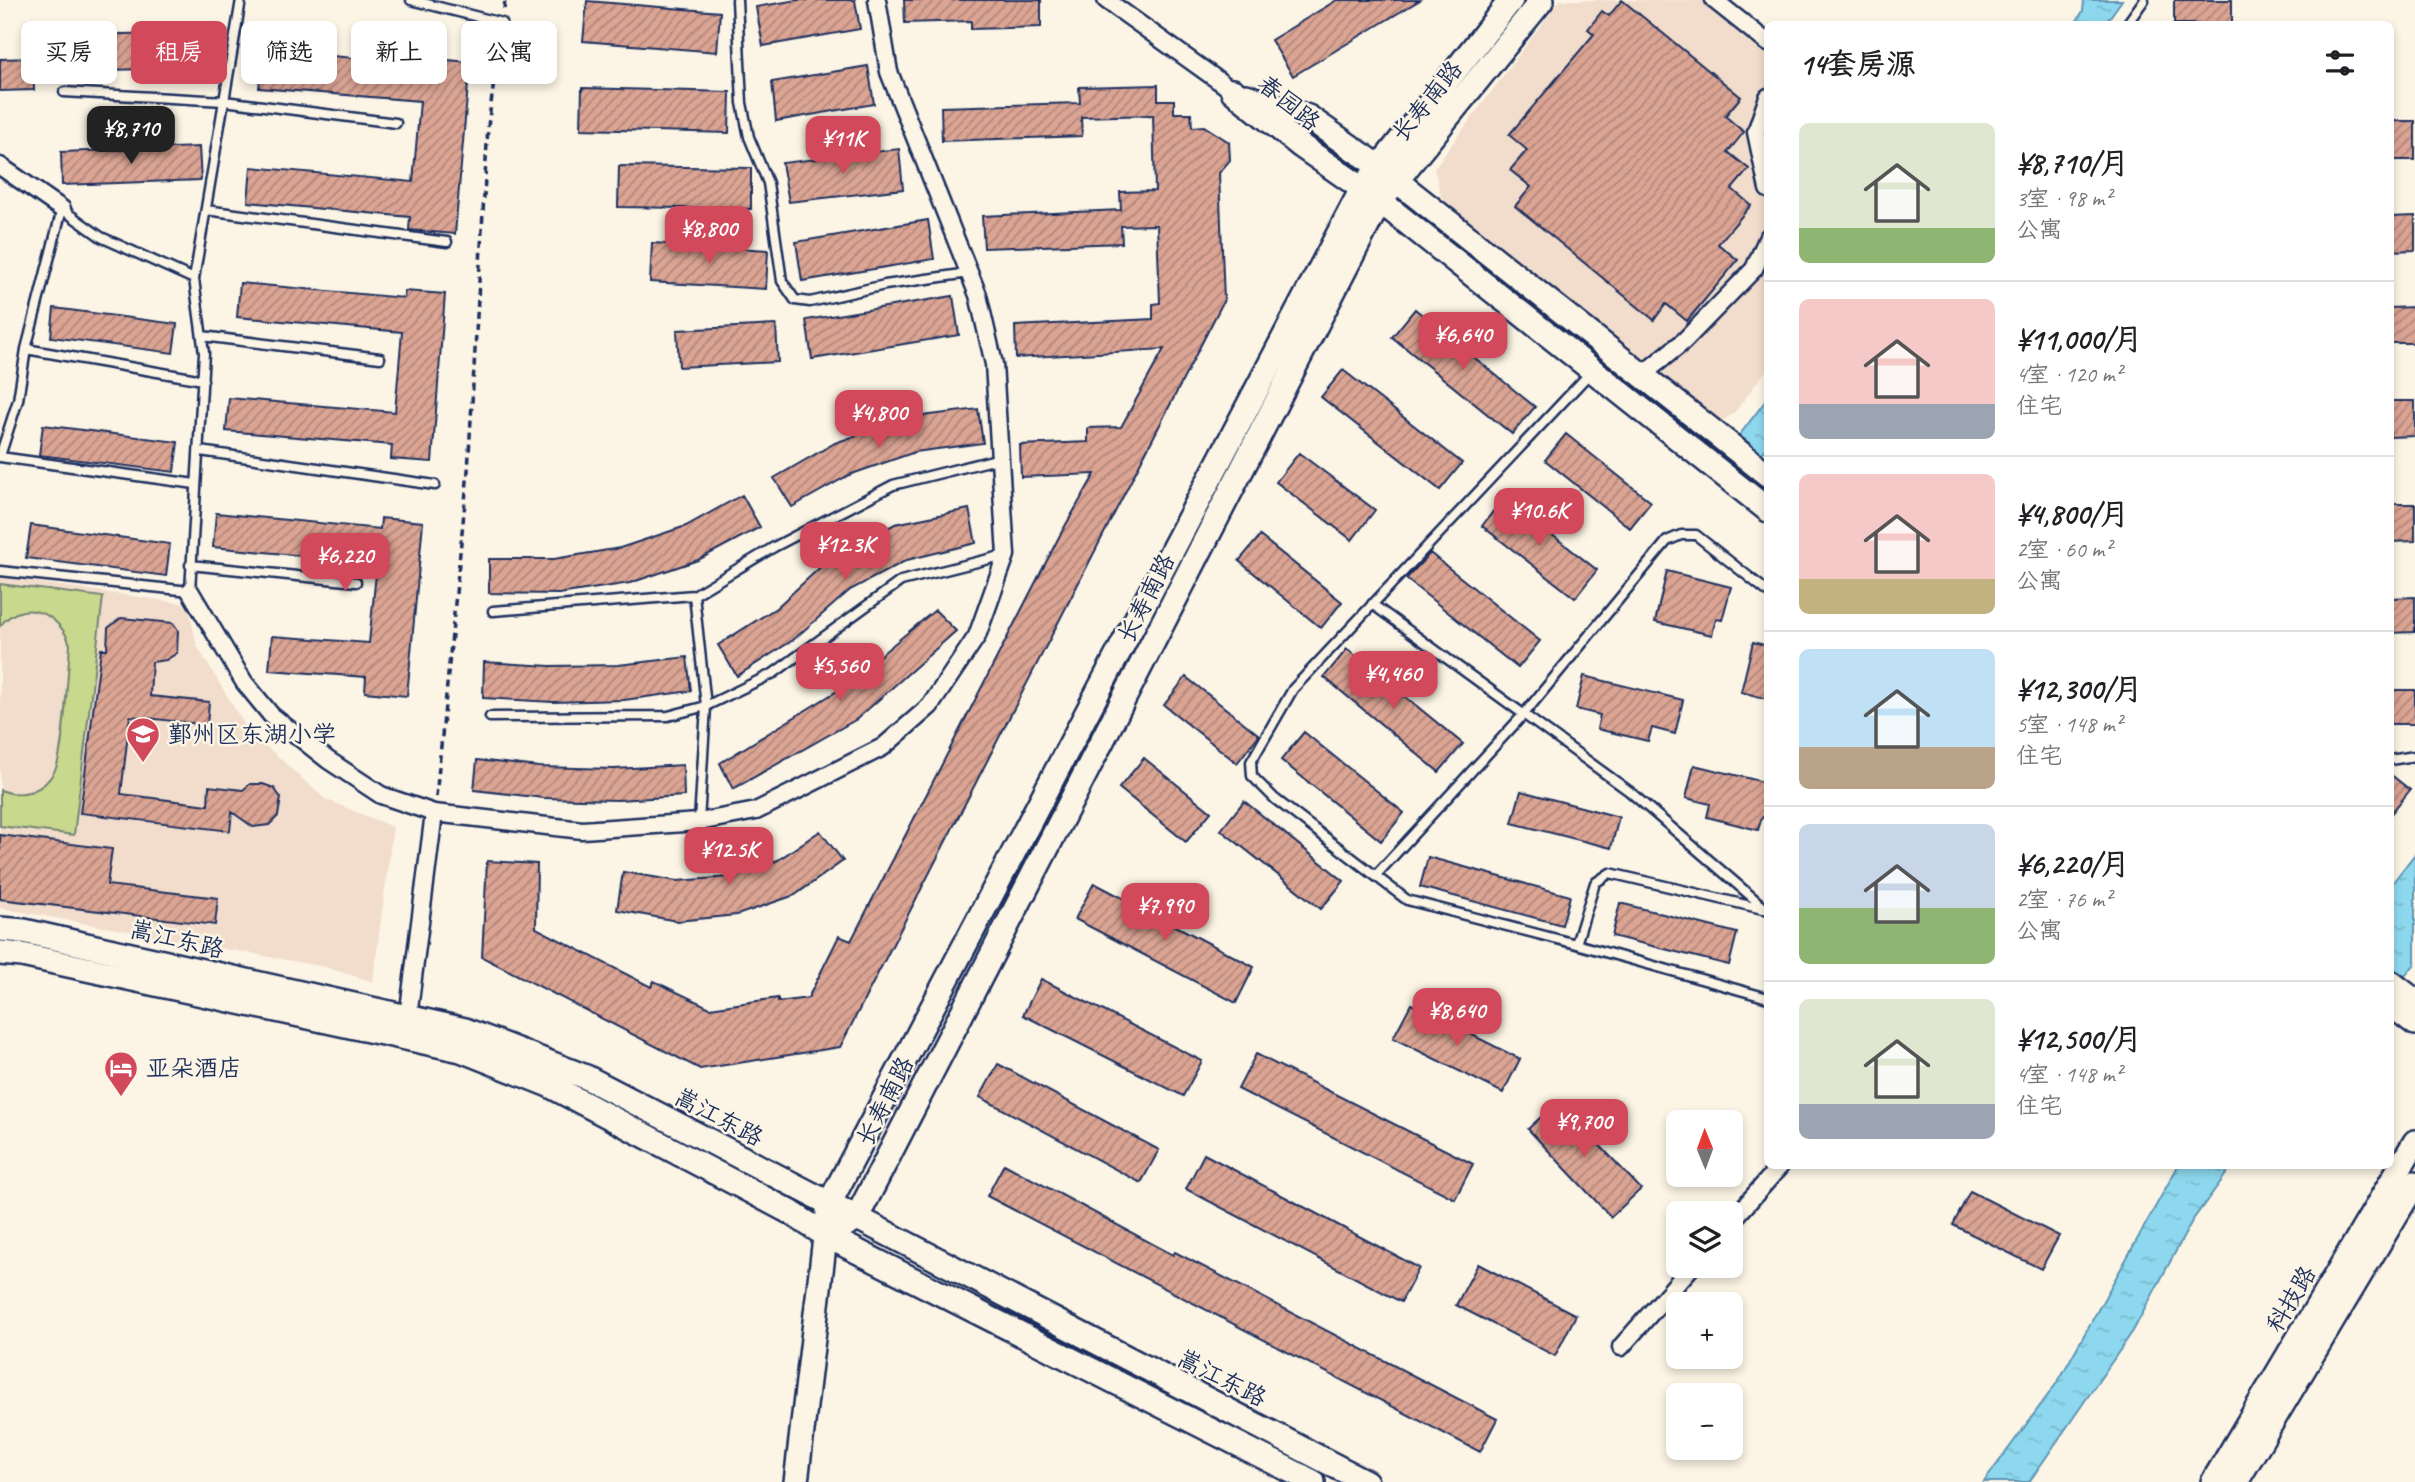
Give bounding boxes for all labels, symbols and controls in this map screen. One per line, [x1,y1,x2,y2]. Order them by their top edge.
chip: 买房 [21,21,117,84]
chip: 租房 [131,21,227,84]
chip: 筛选 [241,21,337,84]
chip: 新上 [351,21,447,84]
chip: 公寓 [461,21,557,84]
icon: filters [2321,44,2359,82]
text: 14套房源 [1799,45,1916,83]
street label: 长寿南路 [1385,54,1469,148]
street label: 春园路 [1252,69,1326,137]
pin: ¥8,710 [74,106,188,166]
text: ¥8,710 [103,114,159,143]
pin: ¥11K [802,116,884,176]
text: ¥11K [822,124,864,153]
text: ¥8,710/月 [2016,144,2129,182]
icon: home [1855,151,1939,235]
text: 3室 · 98 m² [2016,184,2111,213]
pin: ¥8,800 [652,206,766,266]
text: ¥8,800 [681,214,737,243]
text: 公寓 [2016,215,2062,244]
pin: ¥6,640 [1406,312,1520,372]
text: ¥6,640 [1434,320,1492,349]
text: ¥11,000/月 [2016,320,2143,358]
icon: home [1855,327,1939,411]
text: 4室 · 120 m² [2016,360,2122,389]
pin: ¥4,800 [822,391,936,450]
text: 住宅 [2016,391,2062,420]
text: ¥4,800 [851,398,907,427]
pin: ¥10.6K [1482,489,1596,548]
text: ¥4,800/月 [2016,495,2129,533]
text: ¥10.6K [1510,496,1568,525]
icon: home [1855,502,1939,586]
pin: ¥12.3K [788,522,902,582]
text: ¥12.3K [816,530,874,559]
pin: ¥6,220 [288,534,402,593]
text: 2室 · 60 m² [2016,535,2111,564]
text: ¥6,220 [317,541,373,570]
street label: 长寿南路 [1111,548,1181,648]
text: 公寓 [2016,566,2062,595]
pin: ¥5,560 [783,644,897,703]
text: ¥5,560 [812,651,868,680]
pin: ¥4,460 [1336,652,1450,711]
text: ¥4,460 [1365,659,1421,688]
text: ¥12,300/月 [2016,670,2143,708]
icon: home [1855,677,1939,761]
text: 5室 · 148 m² [2016,710,2122,739]
school or university icon: 鄞州区东湖小学 [124,715,162,764]
place label: 鄞州区东湖小学 [168,719,336,749]
text: 住宅 [2016,741,2062,770]
pin: ¥12.5K [672,828,786,887]
text: ¥12.5K [700,835,758,864]
text: ¥6,220/月 [2016,845,2130,883]
icon: home [1855,852,1939,936]
pin: ¥7,990 [1108,884,1222,943]
text: 2室 · 76 m² [2016,885,2111,914]
text: ¥7,990 [1137,891,1193,920]
street label: 嵩江东路 [127,914,227,964]
text: 公寓 [2016,916,2062,945]
pin: ¥8,640 [1400,988,1514,1048]
text: ¥8,640 [1429,996,1485,1025]
text: ¥12,500/月 [2016,1020,2142,1058]
icon: home [1855,1027,1939,1111]
hotel icon: 亚朵酒店 [102,1049,140,1098]
street label: 长寿南路 [850,1051,920,1151]
place label: 亚朵酒店 [146,1053,242,1083]
text: 4室 · 148 m² [2016,1060,2122,1089]
street label: 嵩江东路 [670,1081,768,1153]
text: 住宅 [2016,1091,2062,1120]
pin: ¥9,700 [1527,1100,1641,1159]
text: ¥9,700 [1556,1107,1612,1136]
north arrow [1666,1110,1743,1186]
map controls [1666,1110,1743,1460]
button: layers [1666,1201,1743,1278]
street label: 科技路 [2260,1260,2322,1338]
button: + [1666,1292,1743,1369]
street label: 嵩江东路 [1172,1343,1272,1413]
button: − [1666,1383,1743,1460]

